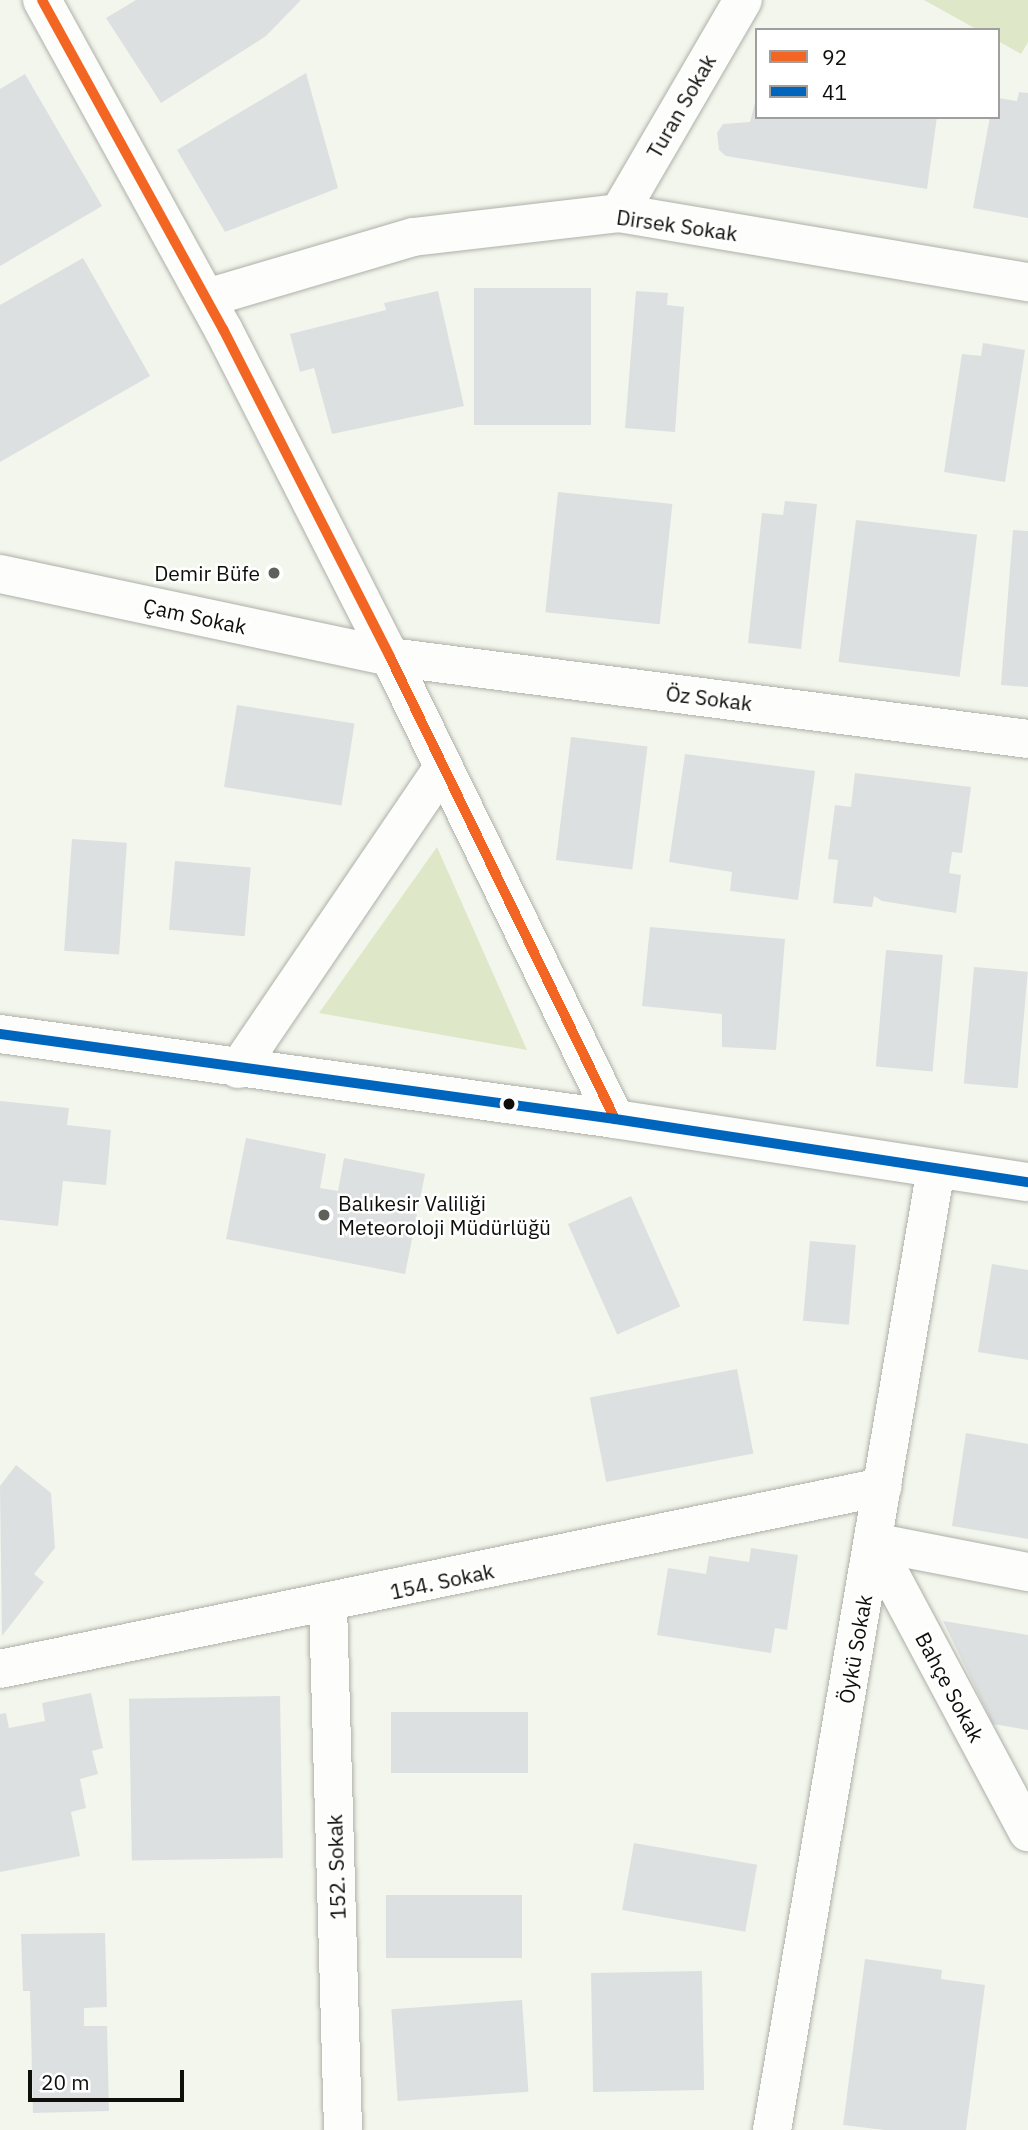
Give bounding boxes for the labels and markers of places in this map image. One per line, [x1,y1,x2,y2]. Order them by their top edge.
place label: Demir Büfe [154,560,260,586]
marker: Demir Büfe [266,565,282,581]
unlabelled marker [502,1097,516,1111]
place label: Balıkesir Valiliği Meteoroloji Müdürlüğü [338,1190,551,1240]
marker: Balıkesir Valiliği Meteoroloji Müdürlüğü [316,1207,332,1223]

